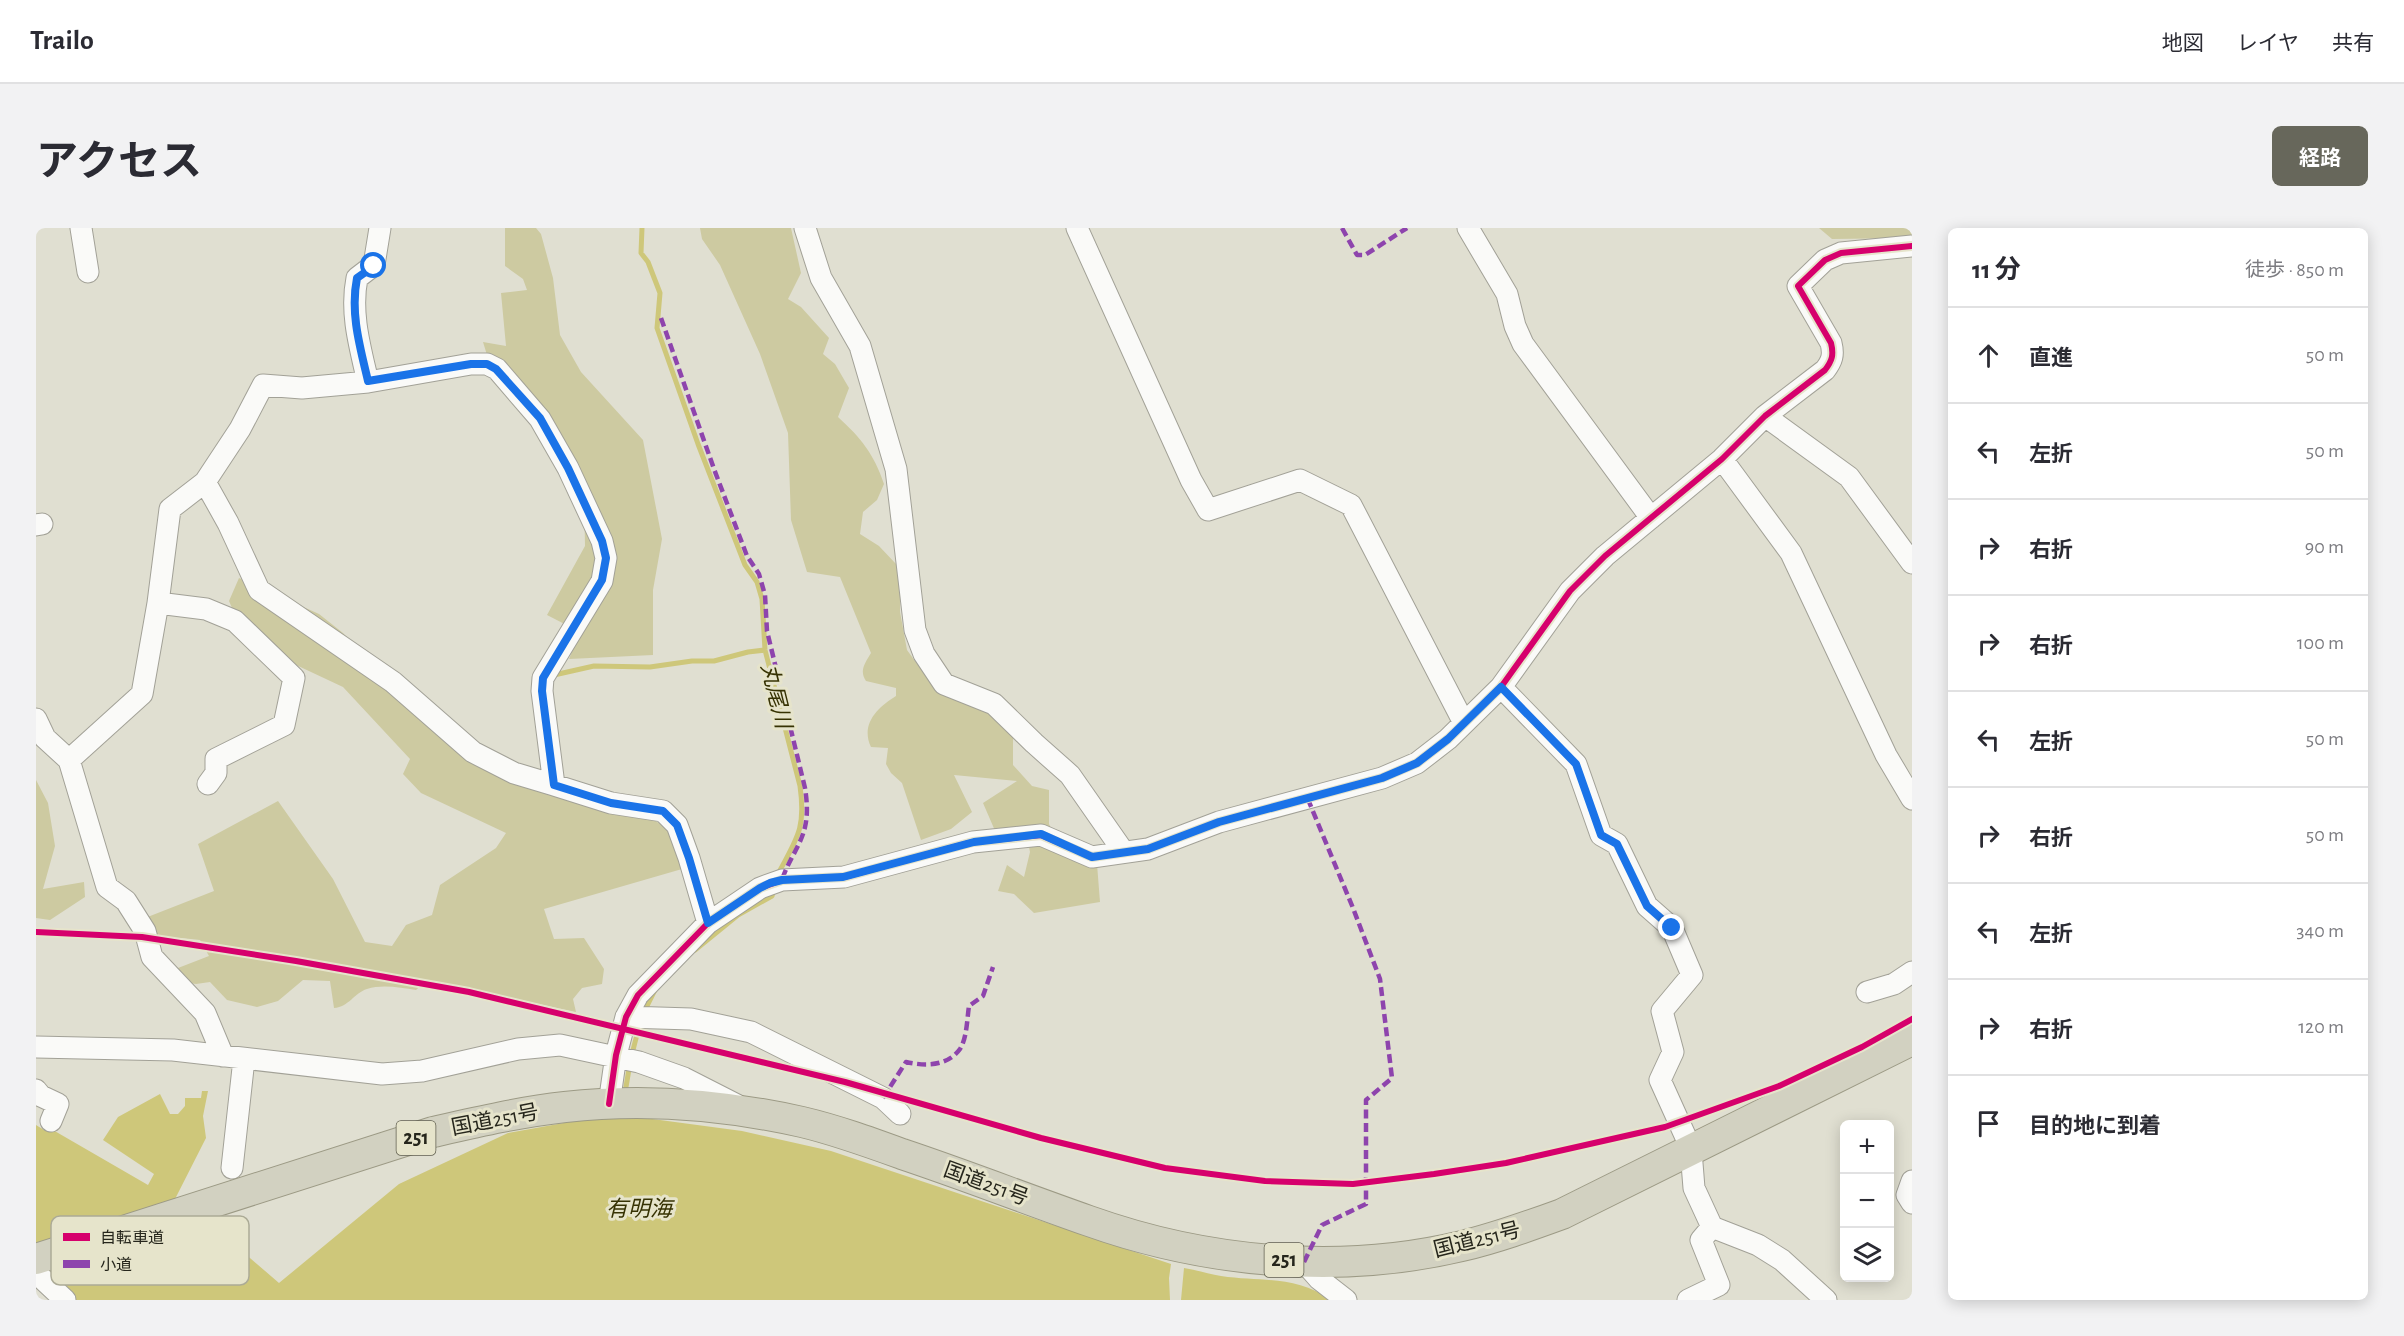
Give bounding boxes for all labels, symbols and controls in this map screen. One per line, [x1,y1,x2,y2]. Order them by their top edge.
text: Trailo [30,27,94,55]
text: 地図 [2162,33,2204,54]
text: レイヤ [2237,33,2299,54]
text: 共有 [2332,33,2374,54]
button: 経路 [2272,126,2368,186]
text: アクセス [36,141,202,183]
route start [360,252,386,278]
text: 11 分 [1972,257,2021,283]
text: 徒歩 · 850 m [2245,260,2344,280]
icon: ahead [1972,339,2005,372]
text: 50 m [2306,345,2344,365]
text: 直進 [2029,347,2073,369]
icon: left [1972,435,2005,468]
text: 50 m [2306,441,2344,461]
text: 左折 [2029,443,2073,465]
icon: right [1972,531,2005,564]
text: 90 m [2305,537,2344,557]
text: 右折 [2029,539,2073,561]
icon: right [1972,627,2005,660]
text: 100 m [2297,633,2344,653]
text: 右折 [2029,635,2073,657]
water label: 丸尾川 [757,661,796,733]
icon: left [1972,723,2005,756]
text: 50 m [2306,729,2344,749]
text: 左折 [2029,731,2073,753]
icon: right [1972,819,2005,852]
text: 50 m [2306,825,2344,845]
text: 右折 [2029,827,2073,849]
route end [1658,914,1684,940]
icon: left [1972,915,2005,948]
text: 340 m [2296,921,2344,941]
text: 左折 [2029,923,2073,945]
icon: right [1972,1011,2005,1044]
text: 120 m [2298,1017,2344,1037]
text: 右折 [2029,1019,2073,1041]
street label: 国道251号 [449,1100,540,1139]
icon: arrive [1972,1107,2005,1140]
text: 目的地に到着 [2029,1115,2161,1137]
map controls [1840,1120,1894,1282]
button: + [1840,1120,1894,1174]
road number: 251 [396,1121,436,1155]
street label: 国道251号 [941,1158,1032,1209]
button: − [1840,1174,1894,1228]
water label: 有明海 [606,1197,675,1220]
legend [51,1216,249,1285]
street label: 国道251号 [1431,1218,1523,1261]
button: layers [1840,1228,1894,1282]
text: 自転車道 [100,1229,164,1246]
road number: 251 [1264,1243,1304,1277]
text: 小道 [100,1256,132,1273]

